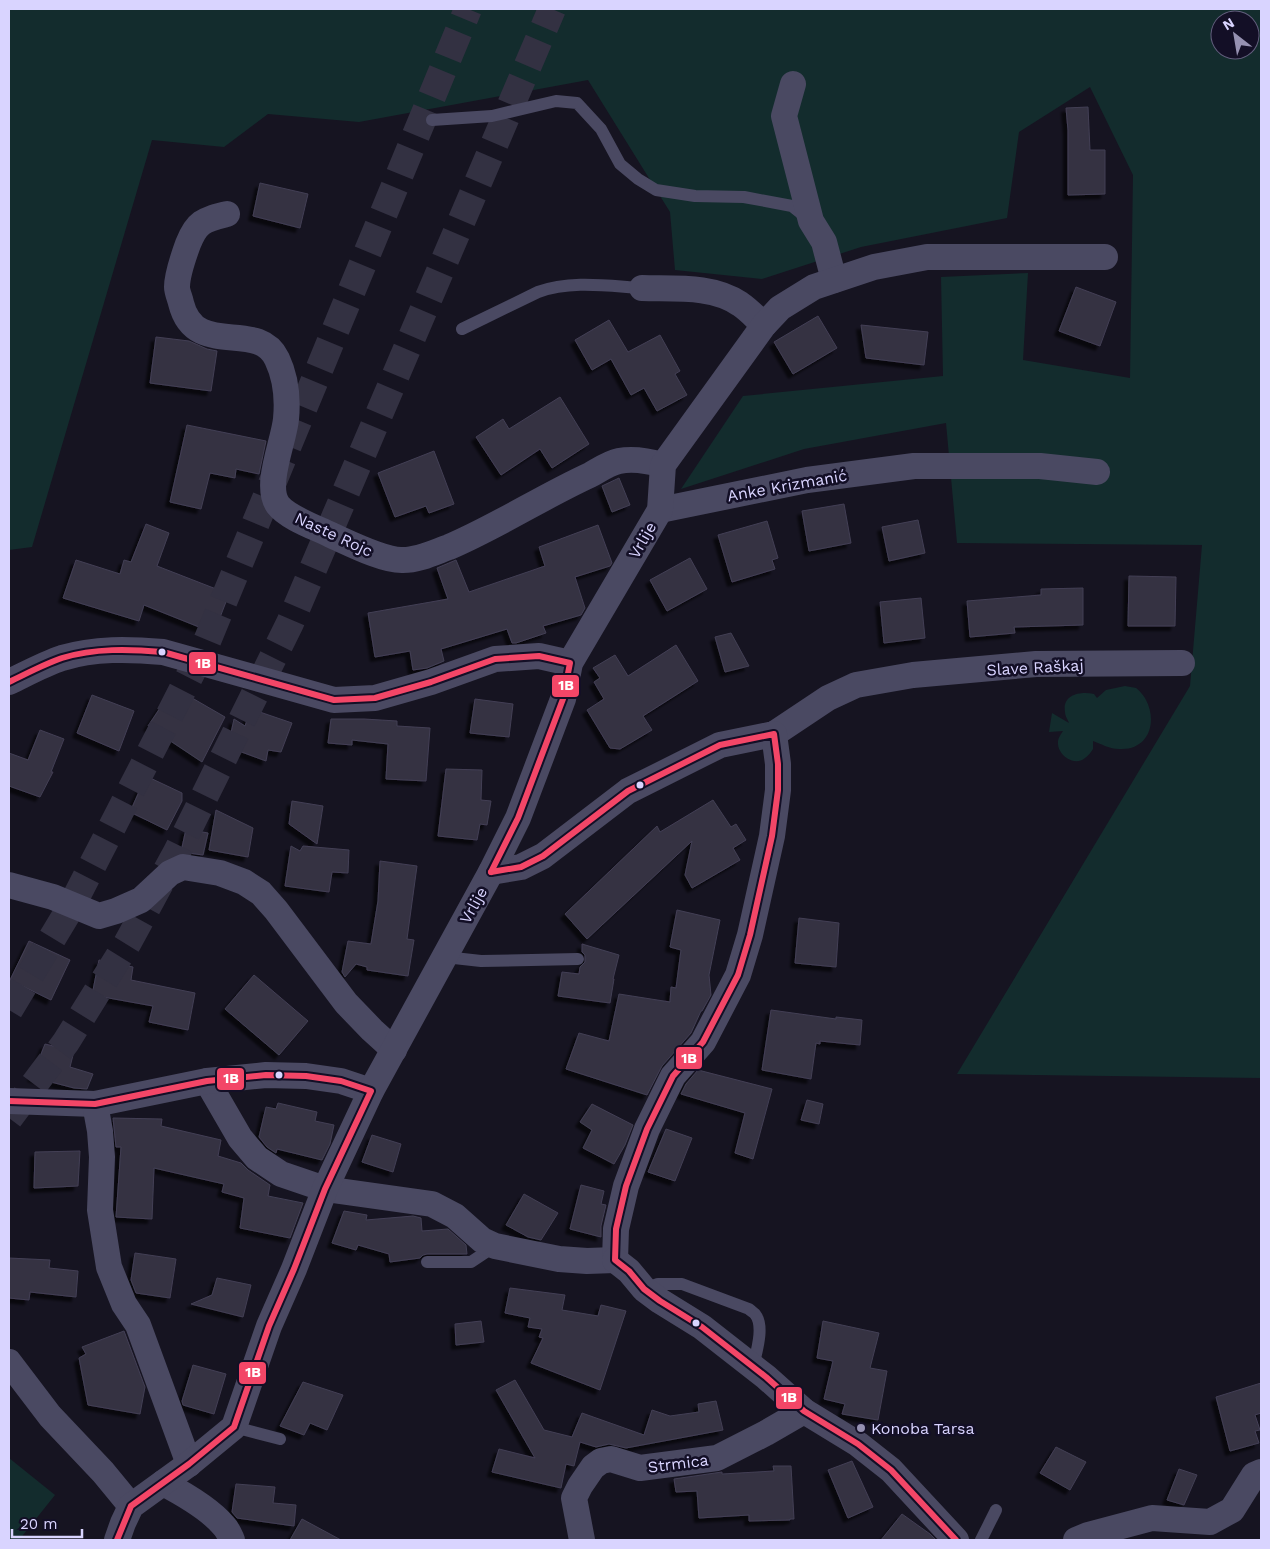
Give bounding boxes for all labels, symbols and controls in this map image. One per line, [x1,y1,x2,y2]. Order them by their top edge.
north arrow [1210,10,1260,60]
text: N [1220,14,1237,33]
street label: Anke Krizmanić [726,466,848,505]
street label: Naste Rojc [292,508,376,561]
street label: Vrlije [624,519,660,562]
unlabelled marker [157,647,167,657]
line badge: 1B [188,651,217,675]
text: 1B [195,655,211,671]
street label: Slave Raškaj [986,655,1084,680]
line badge: 1B [551,674,580,698]
text: 1B [558,677,574,693]
unlabelled marker [635,780,645,790]
street label: Vrlije [456,884,491,927]
line badge: 1B [675,1046,703,1070]
text: 1B [681,1050,697,1066]
line badge: 1B [216,1067,245,1091]
text: 1B [223,1070,239,1086]
unlabelled marker [274,1070,284,1080]
unlabelled marker [691,1318,701,1328]
line badge: 1B [238,1361,267,1385]
text: 1B [245,1364,261,1380]
line badge: 1B [775,1386,803,1410]
text: 1B [781,1389,797,1405]
place label: Konoba Tarsa [871,1419,974,1438]
marker: Konoba Tarsa [855,1422,867,1434]
street label: Strmica [647,1450,709,1477]
scale bar [12,1506,82,1538]
text: 20 m [20,1515,58,1533]

